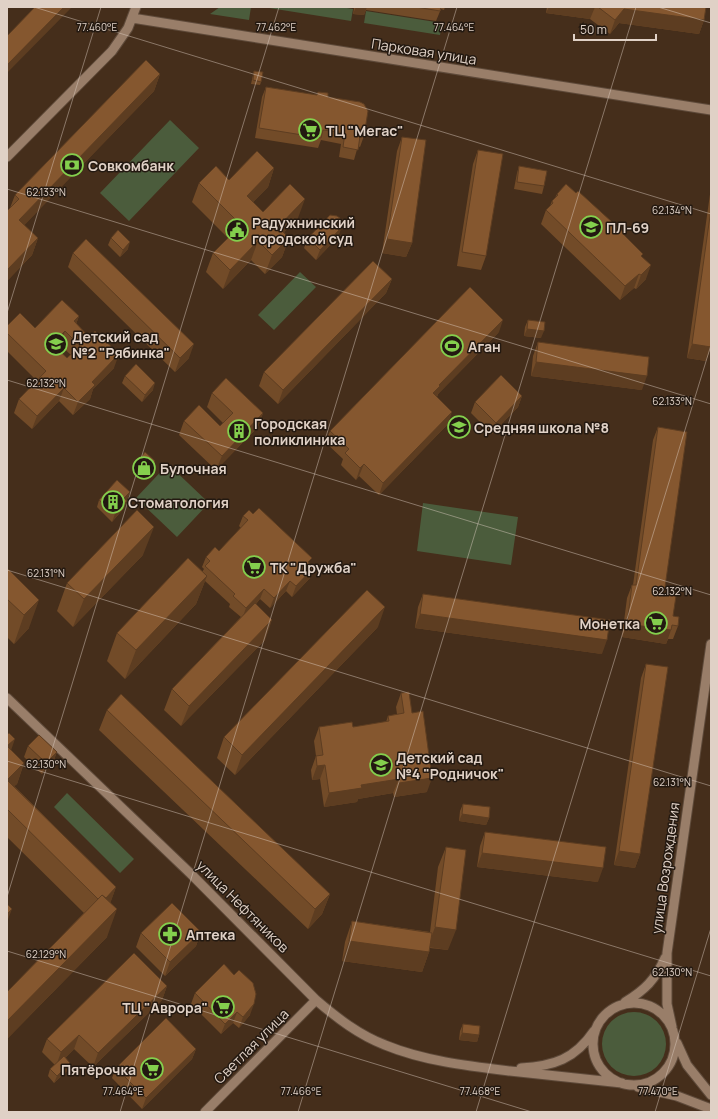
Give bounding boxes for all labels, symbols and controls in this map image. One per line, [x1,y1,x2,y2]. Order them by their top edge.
scale bar [574,16,656,42]
text: 77.460°E [77,20,118,34]
text: 77.462°E [256,20,296,34]
text: 77.464°E [434,20,474,34]
text: 50 m [580,21,607,38]
street label: Парковая улица [370,33,478,69]
supermarket icon: ТЦ "Мегас" [297,117,323,143]
place label: ТЦ "Мегас" [326,121,404,140]
bank icon: Совкомбанк [59,152,85,178]
place label: Совкомбанк [88,156,174,175]
text: 62.133°N [26,185,66,199]
text: 62.134°N [652,203,692,217]
place label: Радужнинский городской суд [252,213,355,248]
school or university icon: ПЛ-69 [578,214,604,240]
public building icon: Радужнинский городской суд [224,217,250,243]
place label: ПЛ-69 [606,218,649,237]
place label: Детский сад №2 "Рябинка" [72,327,170,362]
school or university icon: Детский сад №2 "Рябинка" [43,331,69,357]
sports icon: Аган [439,333,465,359]
place label: Аган [468,337,501,356]
text: 62.132°N [26,376,66,390]
text: 62.133°N [652,394,692,408]
place label: Городская поликлиника [254,414,345,449]
school or university icon: Средняя школа №8 [446,414,472,440]
building icon: Городская поликлиника [226,418,252,444]
place label: Средняя школа №8 [474,418,609,437]
shop icon: Булочная [131,455,157,481]
place label: Булочная [160,459,227,478]
building icon: Стоматология [100,489,126,515]
place label: Стоматология [128,493,229,512]
supermarket icon: ТК "Дружба" [241,554,267,580]
place label: ТК "Дружба" [270,558,357,577]
text: 62.131°N [27,566,65,580]
text: 62.132°N [652,584,692,598]
supermarket icon: Монетка [643,610,669,636]
place label: Монетка [579,614,640,633]
place label: Детский сад №4 "Родничок" [396,748,504,783]
school or university icon: Детский сад №4 "Родничок" [368,752,394,778]
text: 62.130°N [26,757,66,771]
text: 62.131°N [653,775,691,789]
street label: улица Возрождения [646,801,684,935]
street label: улица Нефтяников [193,856,294,957]
pharmacy icon: Аптека [157,921,183,947]
place label: Аптека [186,925,235,944]
text: 62.129°N [26,947,66,961]
text: 62.130°N [652,965,692,979]
supermarket icon: ТЦ "Аврора" [210,994,236,1020]
place label: ТЦ "Аврора" [122,998,208,1017]
street label: Светлая улица [209,1004,293,1088]
supermarket icon: Пятёрочка [139,1056,165,1082]
place label: Пятёрочка [61,1060,136,1079]
text: 77.464°E [103,1084,143,1098]
text: 77.466°E [281,1084,322,1098]
text: 77.468°E [460,1084,500,1098]
text: 77.470°E [638,1084,678,1098]

